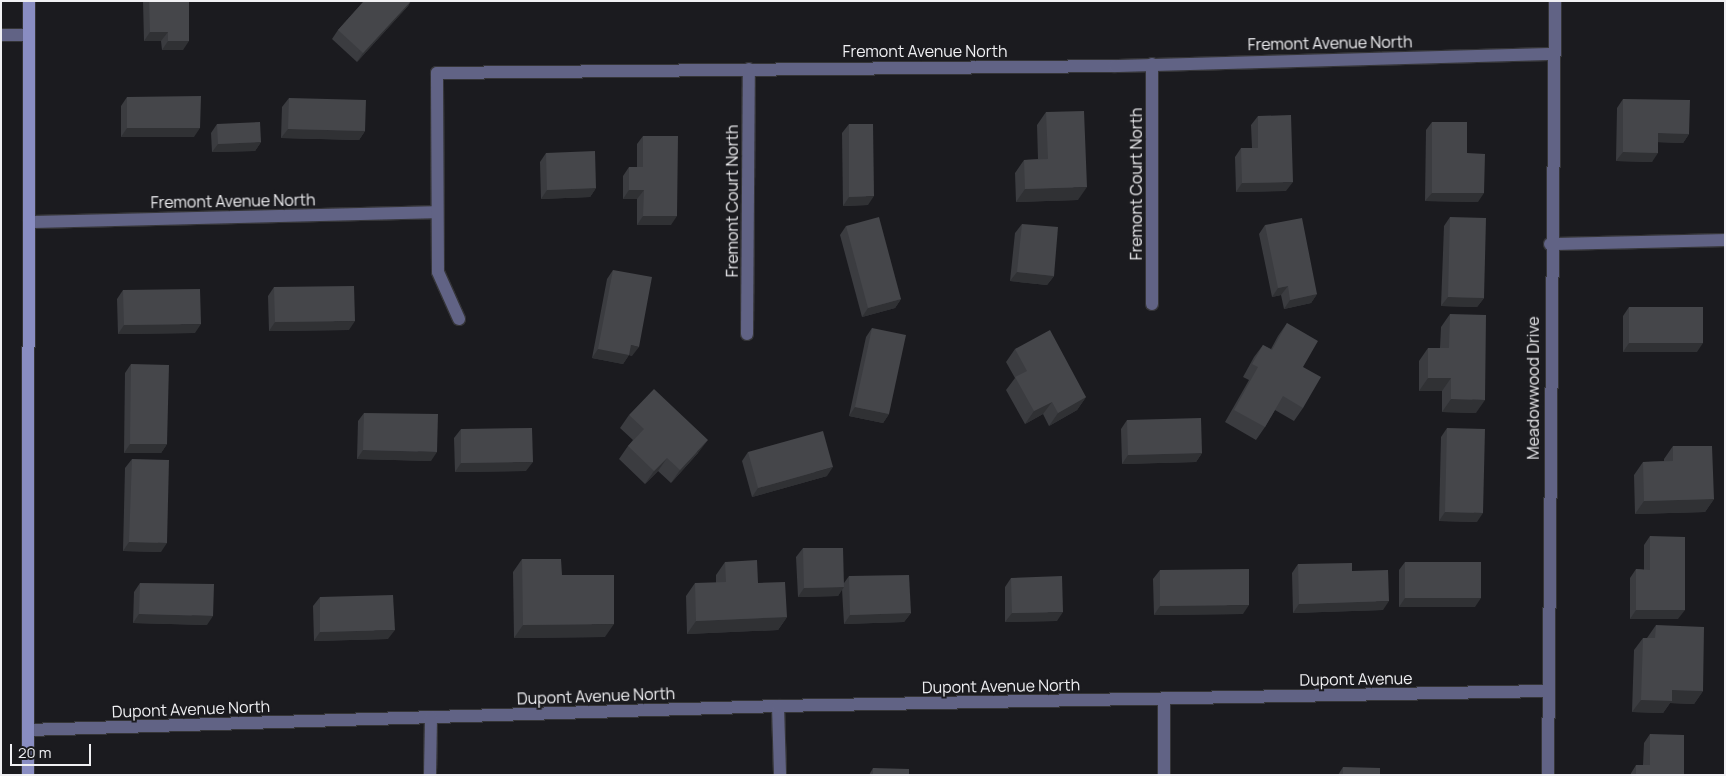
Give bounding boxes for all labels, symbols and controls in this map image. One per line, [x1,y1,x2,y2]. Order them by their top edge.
street label: Fremont Avenue North [1247,32,1413,54]
street label: Fremont Avenue North [843,41,1007,61]
street label: Fremont Court North [1126,108,1146,260]
street label: Fremont Court North [722,125,742,277]
street label: Fremont Avenue North [150,190,316,212]
street label: Meadowwood Drive [1523,316,1543,460]
street label: Dupont Avenue [1299,668,1413,690]
street label: Dupont Avenue North [922,675,1080,697]
street label: Dupont Avenue North [517,684,675,708]
street label: Dupont Avenue North [112,697,270,721]
scale bar [12,734,94,766]
text: 20 m [18,742,51,763]

